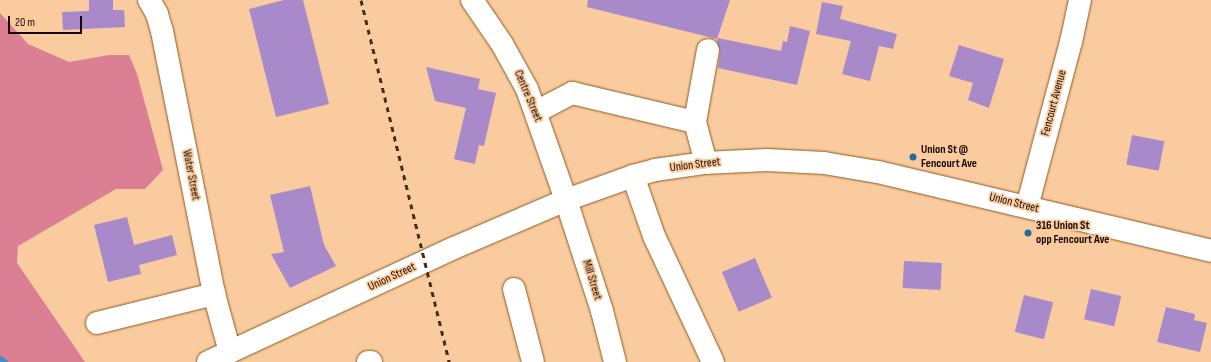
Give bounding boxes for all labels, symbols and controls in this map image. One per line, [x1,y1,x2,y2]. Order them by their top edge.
scale bar [10,8,84,34]
text: 20 m [15,15,35,30]
street label: Centre Street [511,68,545,124]
street label: Fencourt Avenue [1038,68,1070,138]
place label: Union St @ Fencourt Ave [921,143,977,171]
street label: Water Street [179,149,203,201]
marker: Union St @ Fencourt Ave [908,152,918,162]
street label: Union Street [669,155,721,175]
street label: Union Street [988,190,1040,216]
place label: 316 Union St opp Fencourt Ave [1036,219,1109,247]
marker: 316 Union St opp Fencourt Ave [1023,228,1033,238]
street label: Mill Street [579,258,605,302]
street label: Union Street [366,260,418,294]

